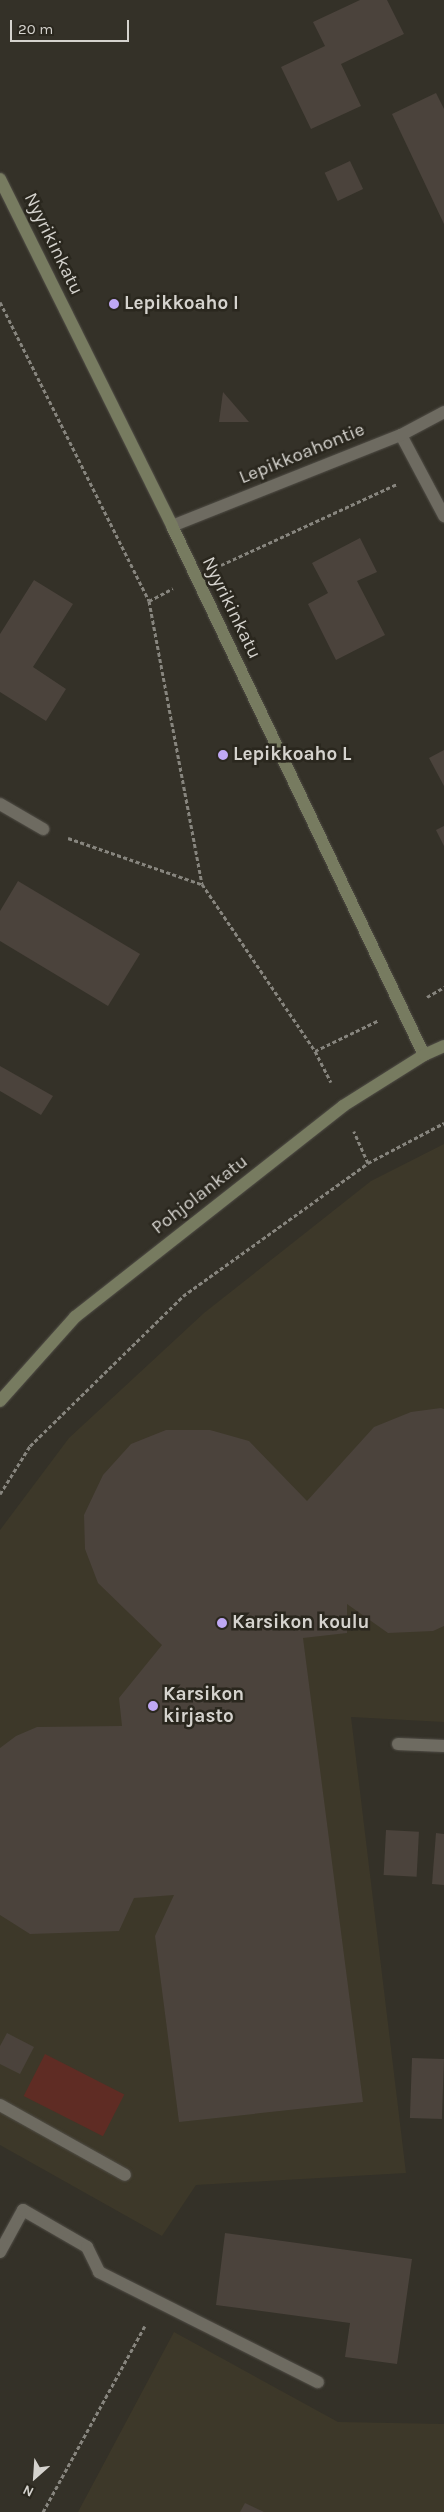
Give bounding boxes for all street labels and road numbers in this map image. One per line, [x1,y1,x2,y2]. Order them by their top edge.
street label: Nyyrikinkatu [18,189,88,299]
street label: Lepikkoahontie [236,418,368,490]
street label: Nyyrikinkatu [196,553,266,663]
street label: Pohjolankatu [147,1150,253,1240]

